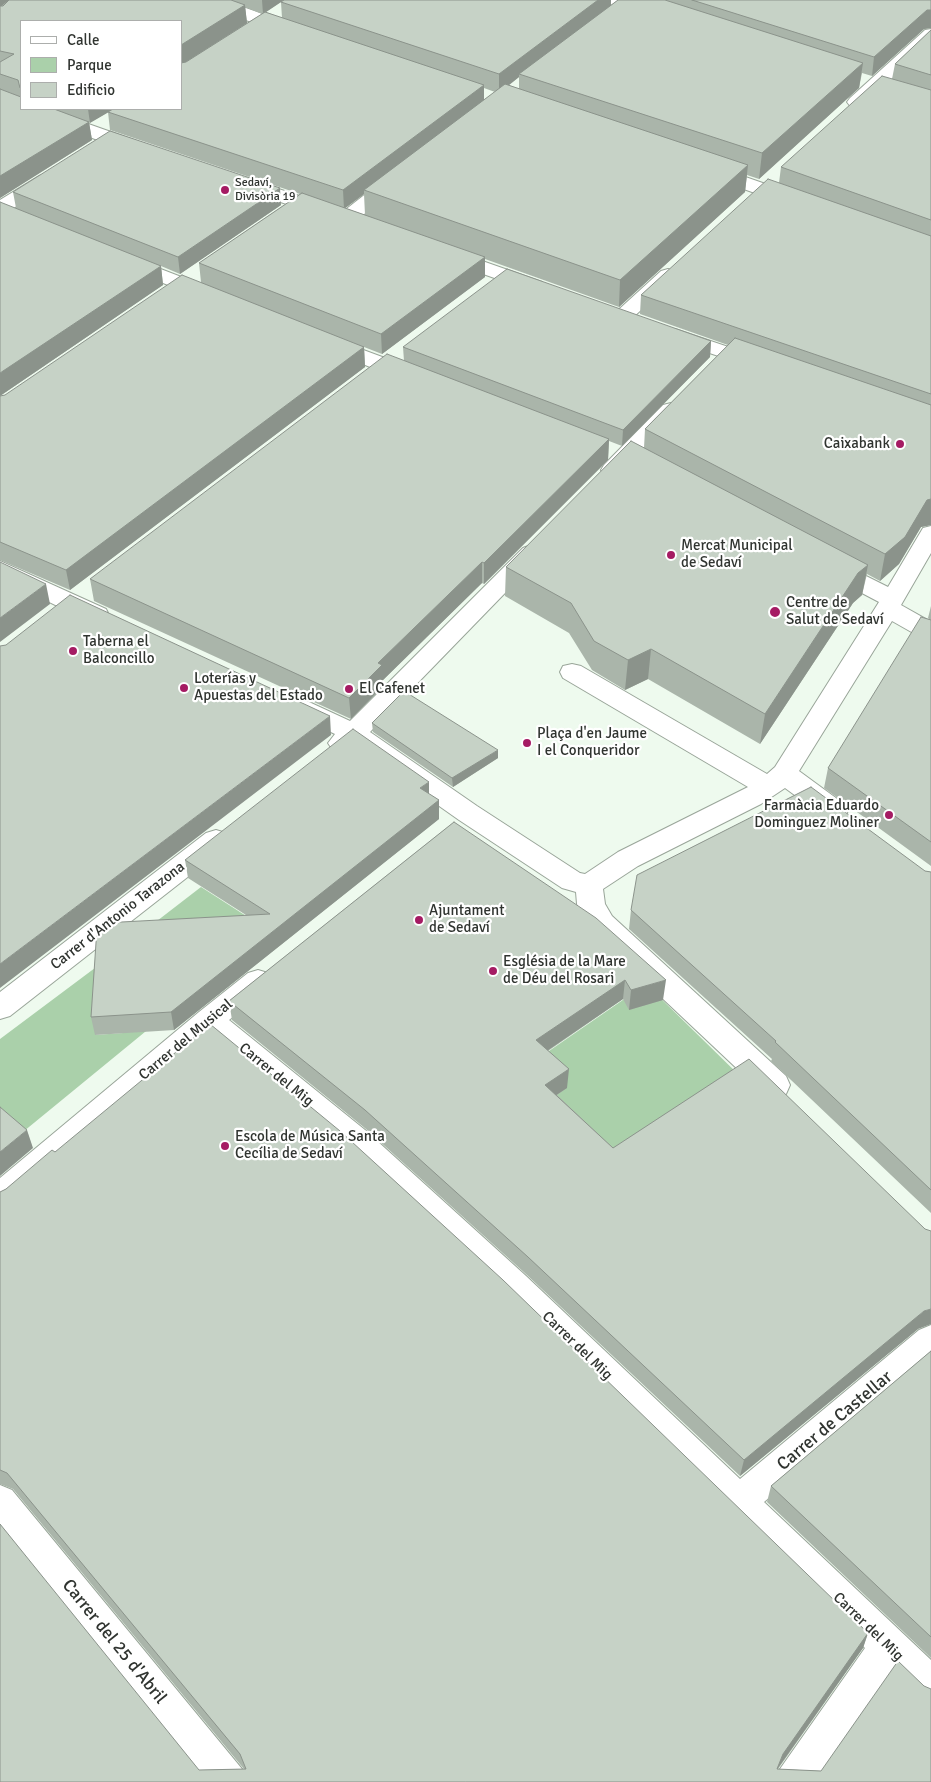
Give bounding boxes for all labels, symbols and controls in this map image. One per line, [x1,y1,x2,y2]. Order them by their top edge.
legend [20,20,182,110]
text: Calle [67,31,100,49]
text: Parque [67,56,112,74]
text: Edificio [67,81,115,99]
place label: Sedaví, Divisòria 19 [235,176,296,204]
marker: Sedaví, Divisòria 19 [219,184,231,196]
place label: Caixabank [824,435,890,453]
marker: Caixabank [894,438,906,450]
place label: Mercat Municipal de Sedaví [681,537,793,572]
marker: Mercat Municipal de Sedaví [665,549,677,561]
place label: Centre de Salut de Sedaví [786,594,884,629]
marker: Centre de Salut de Sedaví [768,605,782,619]
place label: Taberna el Balconcillo [83,633,154,668]
marker: Taberna el Balconcillo [67,645,79,657]
place label: Loterías y Apuestas del Estado [194,670,323,705]
place label: El Cafenet [359,680,425,698]
marker: Loterías y Apuestas del Estado [178,682,190,694]
marker: El Cafenet [343,683,355,695]
place label: Plaça d'en Jaume I el Conqueridor [537,725,647,760]
marker: Plaça d'en Jaume I el Conqueridor [521,737,533,749]
place label: Farmàcia Eduardo Dominguez Moliner [754,797,879,832]
marker: Farmàcia Eduardo Dominguez Moliner [883,809,895,821]
street label: Carrer d'Antonio Tarazona [47,858,189,974]
place label: Ajuntament de Sedaví [429,902,504,937]
marker: Ajuntament de Sedaví [413,914,425,926]
place label: Església de la Mare de Déu del Rosari [503,953,626,988]
marker: Església de la Mare de Déu del Rosari [487,965,499,977]
street label: Carrer del Musical [135,996,237,1084]
street label: Carrer del Mig [235,1039,317,1111]
place label: Escola de Música Santa Cecília de Sedaví [235,1128,385,1163]
marker: Escola de Música Santa Cecília de Sedaví [219,1140,231,1152]
street label: Carrer del Mig [538,1308,616,1384]
street label: Carrer de Castellar [773,1366,897,1476]
street label: Carrer del 25 d'Abril [57,1575,171,1709]
street label: Carrer del Mig [829,1589,907,1665]

